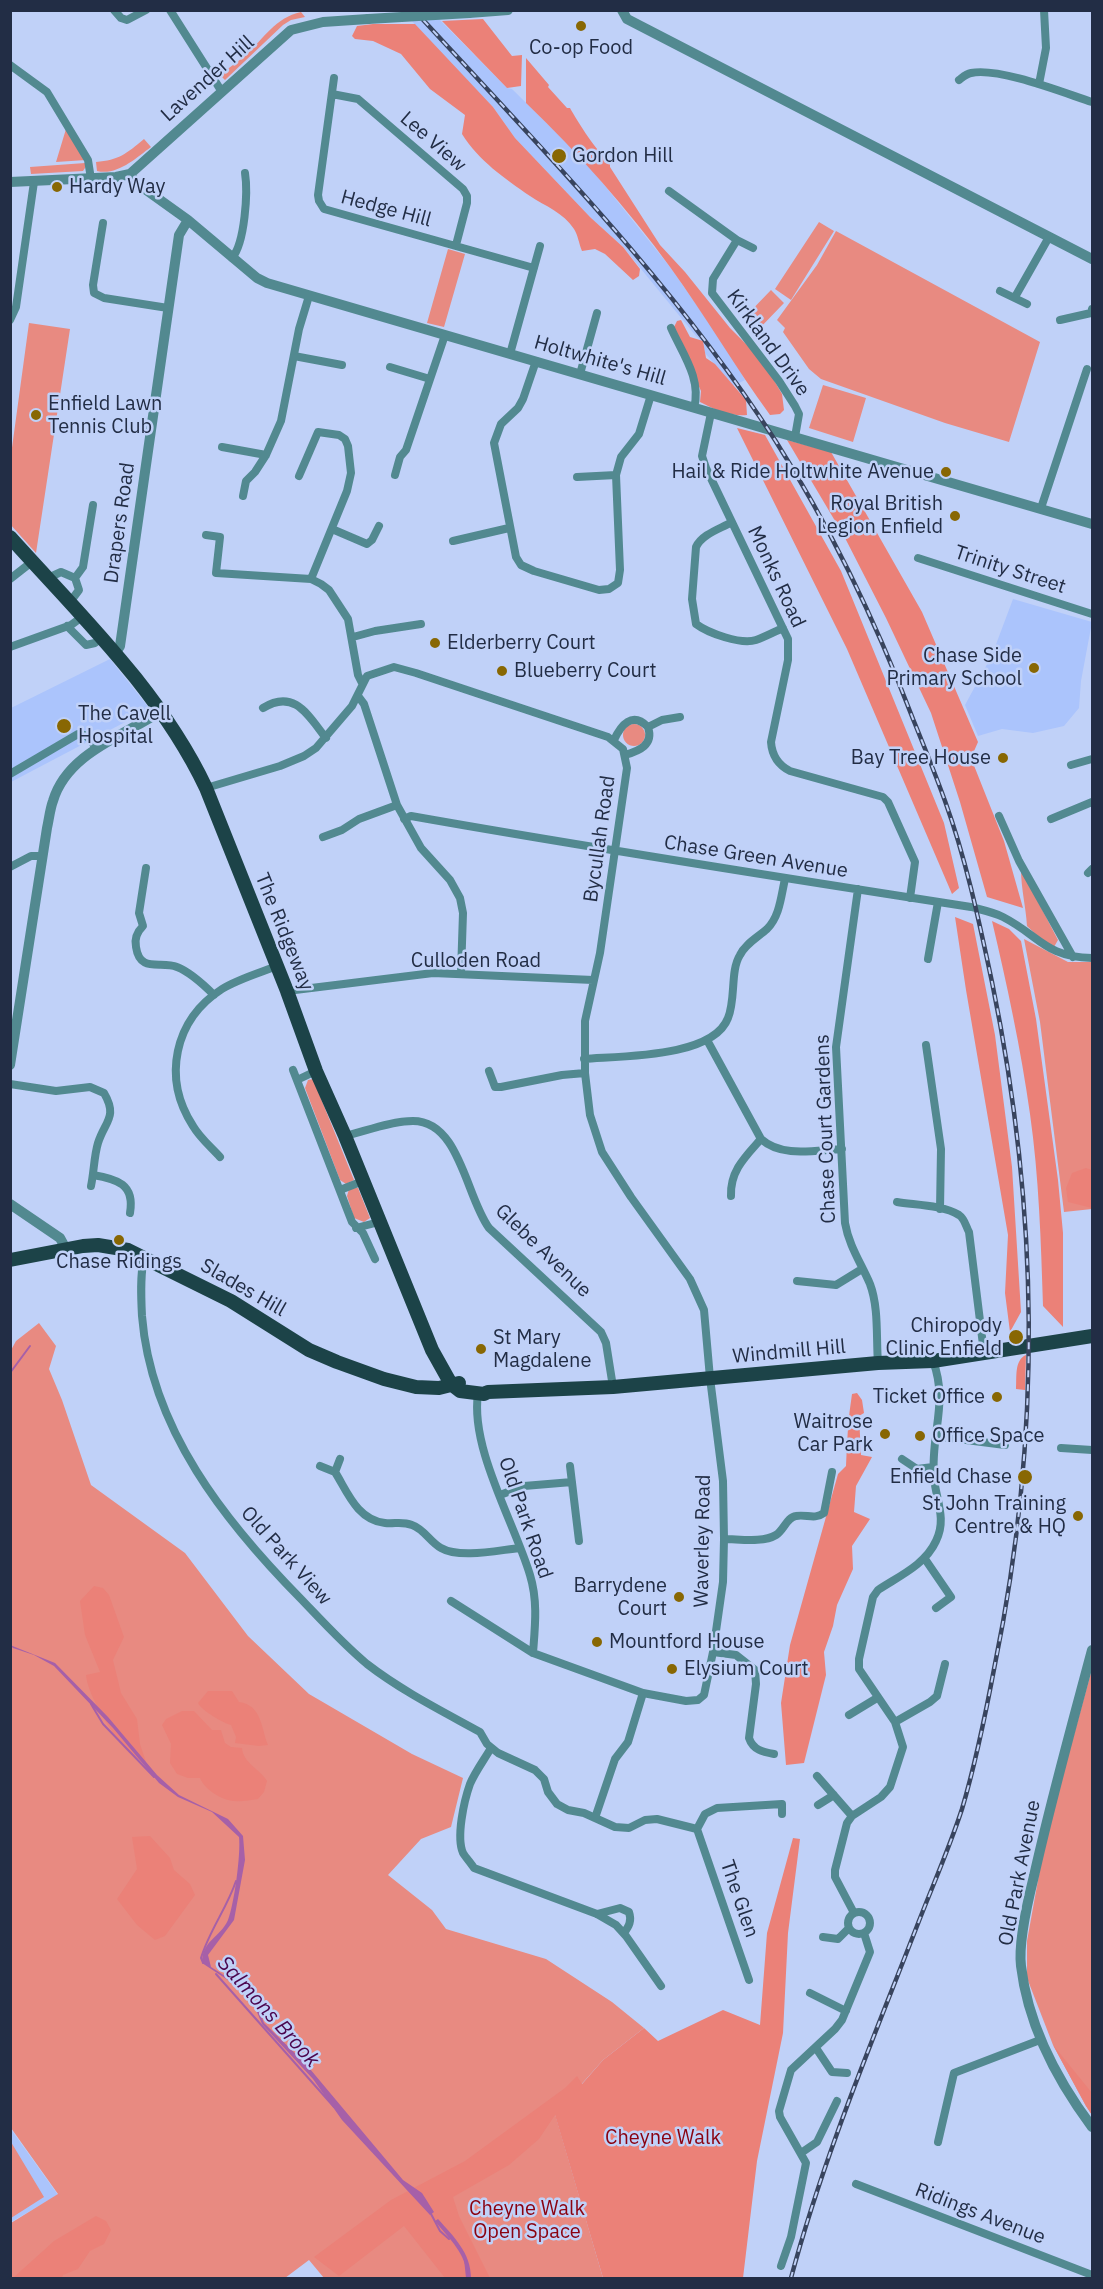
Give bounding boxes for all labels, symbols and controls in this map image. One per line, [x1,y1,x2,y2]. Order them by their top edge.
marker: Co-op Food [574,19,588,33]
street label: Lavender Hill [156,31,260,127]
place label: Co-op Food [529,36,633,60]
street label: Lee View [395,107,471,177]
place label: Gordon Hill [572,144,673,168]
marker: Gordon Hill [550,147,568,165]
place label: Hardy Way [69,175,166,199]
marker: Hardy Way [50,180,64,194]
street label: Hedge Hill [338,185,434,233]
street label: Kirkland Drive [721,285,815,401]
street label: Holtwhite's Hill [531,331,669,391]
place label: Enfield Lawn Tennis Club [48,392,162,439]
marker: Enfield Lawn Tennis Club [29,408,43,422]
place label: Hail & Ride Holtwhite Avenue [671,460,934,484]
street label: Drapers Road [100,461,140,585]
marker: Hail & Ride Holtwhite Avenue [939,465,953,479]
place label: Royal British Legion Enfield [817,492,943,539]
marker: Royal British Legion Enfield [948,509,962,523]
street label: Monks Road [742,522,810,632]
street label: Trinity Street [951,541,1069,599]
place label: Elderberry Court [447,631,596,655]
marker: Elderberry Court [428,636,442,650]
place label: Chase Side Primary School [886,644,1022,691]
place label: Blueberry Court [514,659,656,683]
marker: Chase Side Primary School [1027,661,1041,675]
marker: Blueberry Court [495,664,509,678]
place label: The Cavell Hospital [78,702,171,749]
marker: The Cavell Hospital [55,717,73,735]
place label: Bay Tree House [851,746,991,770]
marker: Bay Tree House [996,751,1010,765]
street label: Bycullah Road [579,774,621,904]
street label: Chase Green Avenue [662,831,850,883]
street label: The Ridgeway [249,870,319,994]
street label: Culloden Road [411,949,541,973]
street label: Chase Court Gardens [811,1034,841,1224]
street label: Glebe Avenue [490,1199,596,1303]
marker: Chase Ridings [112,1233,126,1247]
place label: Chase Ridings [56,1250,182,1274]
street label: Slades Hill [196,1254,290,1322]
place label: Chiropody Clinic Enfield [886,1314,1002,1361]
place label: St Mary Magdalene [493,1326,591,1373]
marker: Chiropody Clinic Enfield [1007,1328,1025,1346]
street label: Windmill Hill [731,1335,847,1369]
marker: St Mary Magdalene [474,1342,488,1356]
place label: Ticket Office [873,1385,985,1409]
marker: Ticket Office [990,1390,1004,1404]
place label: Waitrose Car Park [794,1410,873,1457]
place label: Office Space [932,1424,1044,1448]
marker: Waitrose Car Park [878,1427,892,1441]
marker: Office Space [913,1429,927,1443]
street label: Old Park Road [493,1454,557,1582]
place label: Enfield Chase [890,1465,1012,1489]
marker: Enfield Chase [1016,1468,1034,1486]
street label: Waverley Road [690,1474,716,1608]
place label: St John Training Centre & HQ [922,1492,1066,1539]
street label: Old Park View [235,1502,337,1610]
marker: St John Training Centre & HQ [1071,1509,1085,1523]
place label: Barrydene Court [574,1574,667,1621]
marker: Barrydene Court [672,1590,686,1604]
place label: Mountford House [609,1630,765,1654]
marker: Mountford House [590,1635,604,1649]
place label: Elysium Court [684,1657,808,1681]
marker: Elysium Court [665,1662,679,1676]
street label: Old Park Avenue [994,1798,1046,1948]
street label: The Glen [715,1857,763,1941]
water label: Salmons Brook [212,1951,324,2073]
park label: Cheyne Walk [605,2126,721,2150]
street label: Ridings Avenue [911,2178,1049,2250]
park label: Cheyne Walk Open Space [469,2197,585,2244]

